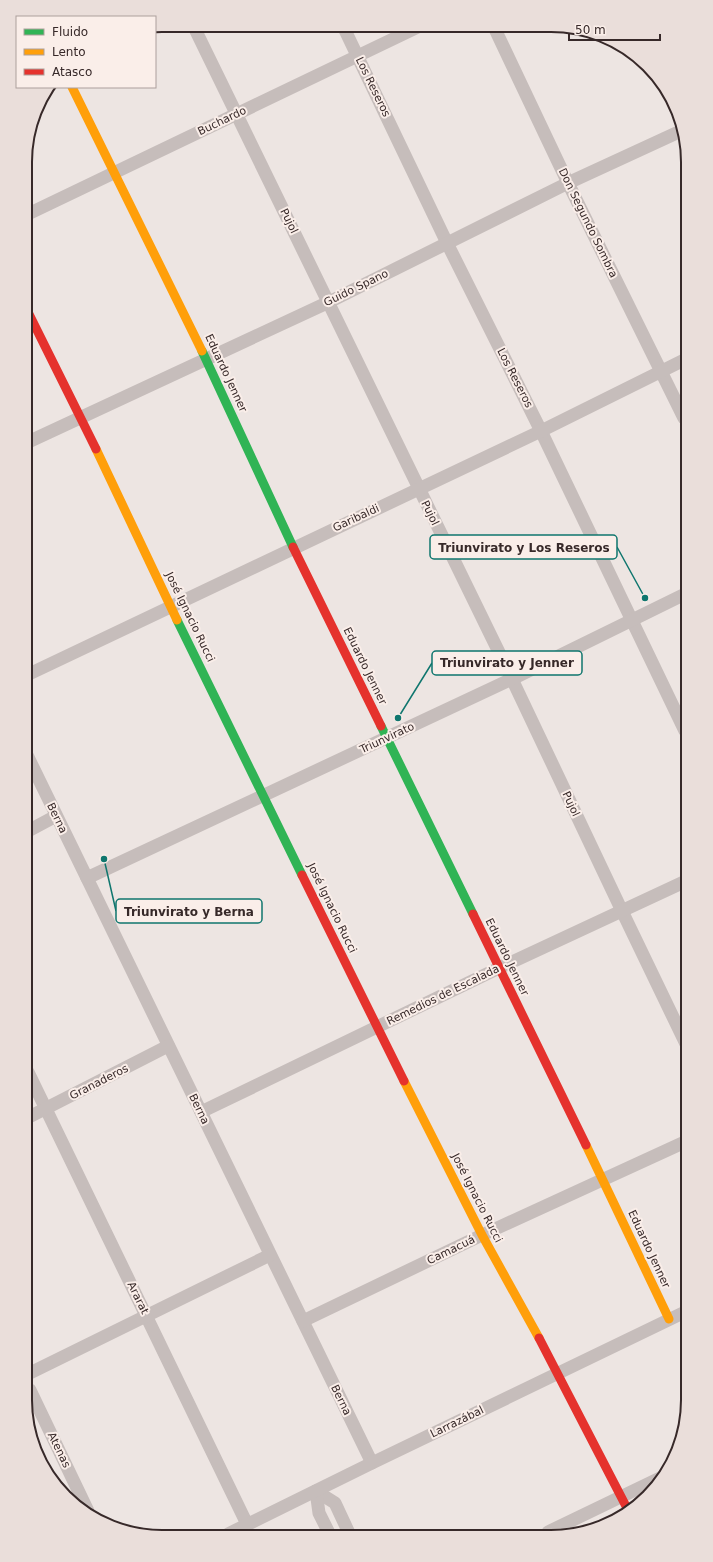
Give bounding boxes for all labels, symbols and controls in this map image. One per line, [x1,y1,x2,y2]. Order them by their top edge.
legend [16,16,156,88]
scale bar [569,16,660,42]
text: 50 m [575,23,606,37]
text: Fluido [52,25,88,39]
text: Lento [52,45,86,59]
street label: Los Reseros [353,55,393,119]
text: Atasco [52,65,92,79]
street label: Buchardo [196,104,249,138]
street label: Don Segundo Sombra [556,166,620,280]
street label: Pujol [277,206,301,236]
street label: Guido Spano [322,267,391,309]
street label: Eduardo Jenner [202,332,250,414]
street label: Los Reseros [494,346,536,410]
street label: Pujol [418,498,442,528]
street label: Garibaldi [331,502,381,534]
callout: Triunvirato y Los Reseros [430,535,617,559]
text: Triunvirato y Los Reseros [438,541,610,555]
street label: José Ignacio Rucci [162,569,217,664]
street label: Eduardo Jenner [341,625,390,707]
callout: Triunvirato y Jenner [432,651,582,675]
text: Triunvirato y Jenner [440,656,574,670]
street label: Triunvirato [357,720,416,757]
street label: Pujol [560,789,582,819]
street label: Berna [44,801,70,835]
street label: José Ignacio Rucci [304,860,359,955]
callout: Triunvirato y Berna [116,899,262,923]
text: Triunvirato y Berna [124,905,254,919]
street label: Eduardo Jenner [483,916,532,998]
street label: Remedios de Escalada [385,962,501,1028]
street label: Granaderos [68,1062,131,1102]
street label: Berna [186,1092,212,1126]
street label: José Ignacio Rucci [448,1150,505,1245]
street label: Eduardo Jenner [625,1208,673,1290]
street label: Camacuá [425,1233,477,1267]
street label: Ararat [125,1280,152,1317]
street label: Berna [328,1383,354,1417]
street label: Larrazábal [428,1403,486,1441]
street label: Atenas [45,1430,73,1470]

